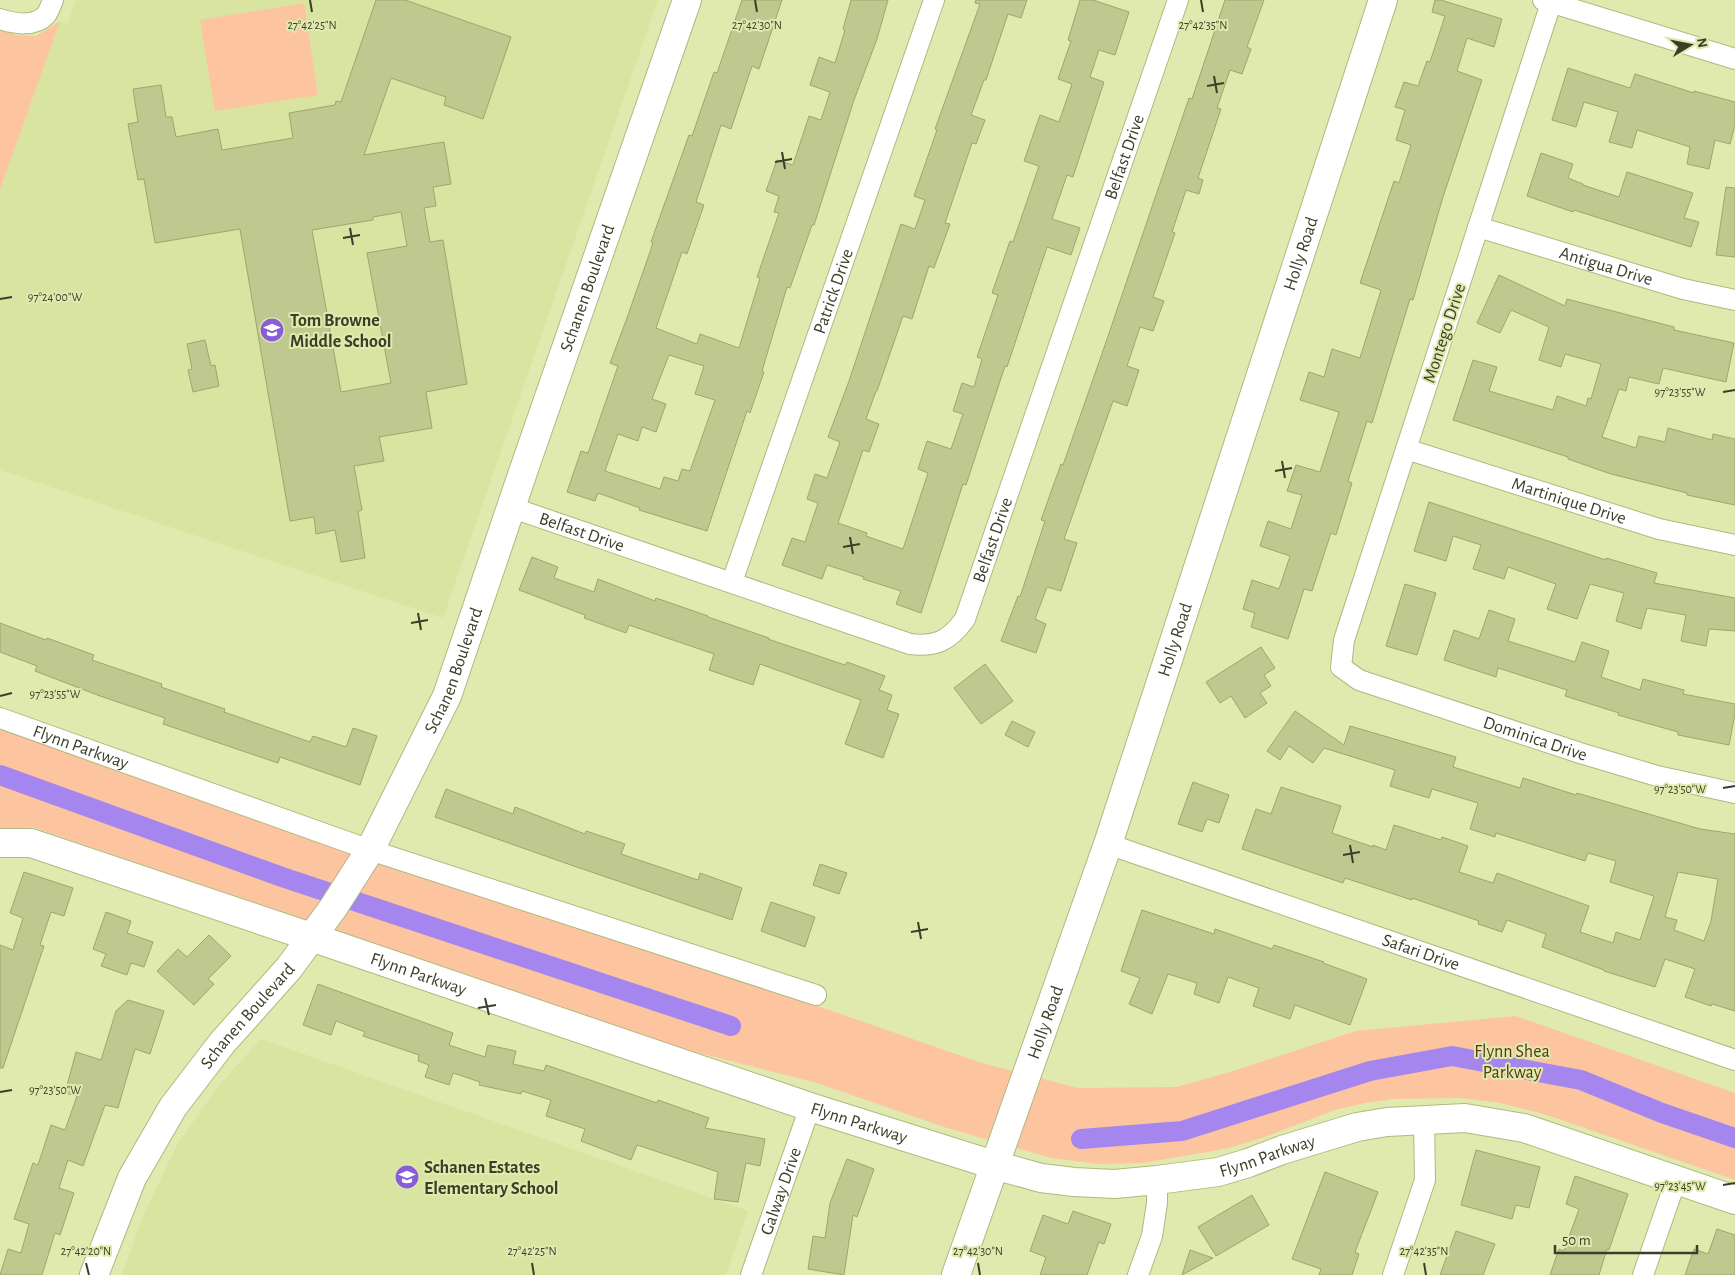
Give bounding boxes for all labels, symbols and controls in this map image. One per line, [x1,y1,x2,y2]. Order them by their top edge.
text: 27°42'25"N [287,19,337,31]
text: 27°42'30"N [732,19,782,31]
text: 27°42'35"N [1179,19,1227,31]
north arrow [1665,20,1715,70]
text: N [1694,37,1710,49]
street label: Belfast Drive [1102,112,1148,202]
street label: Holly Road [1281,215,1322,293]
street label: Schanen Boulevard [557,222,618,354]
street label: Antigua Drive [1557,244,1655,289]
street label: Patrick Drive [811,246,857,336]
street label: Montego Drive [1420,281,1469,385]
text: 97°24'00"W [28,291,82,303]
place label: Tom Browne Middle School [290,312,392,351]
school or university icon: Tom Browne Middle School [259,317,285,343]
text: 97°23'55"W [1655,386,1706,398]
street label: Martinique Drive [1509,475,1628,528]
street label: Belfast Drive [970,495,1016,585]
street label: Belfast Drive [537,510,626,555]
street label: Holly Road [1155,601,1196,679]
street label: Schanen Boulevard [422,605,486,737]
text: 97°23'55"W [30,688,81,700]
street label: Dominica Drive [1481,714,1589,765]
street label: Flynn Parkway [31,723,131,773]
text: 97°23'50"W [1654,783,1706,795]
street label: Safari Drive [1380,931,1462,974]
street label: Flynn Parkway [368,950,469,999]
street label: Schanen Boulevard [198,960,299,1072]
street label: Holly Road [1025,984,1067,1062]
park label: Flynn Shea Parkway [1474,1043,1550,1082]
text: 97°23'50"W [29,1084,81,1096]
street label: Flynn Parkway [808,1100,910,1147]
street label: Flynn Parkway [1217,1132,1318,1181]
street label: Galway Drive [758,1145,805,1238]
place label: Schanen Estates Elementary School [424,1159,559,1198]
school or university icon: Schanen Estates Elementary School [394,1164,420,1190]
text: 97°23'45"W [1654,1180,1706,1192]
scale bar [1555,1222,1698,1254]
text: 50 m [1562,1233,1591,1248]
text: 27°42'20"N [61,1245,111,1257]
text: 27°42'25"N [507,1245,557,1257]
text: 27°42'30"N [953,1245,1003,1257]
text: 27°42'35"N [1400,1245,1448,1257]

